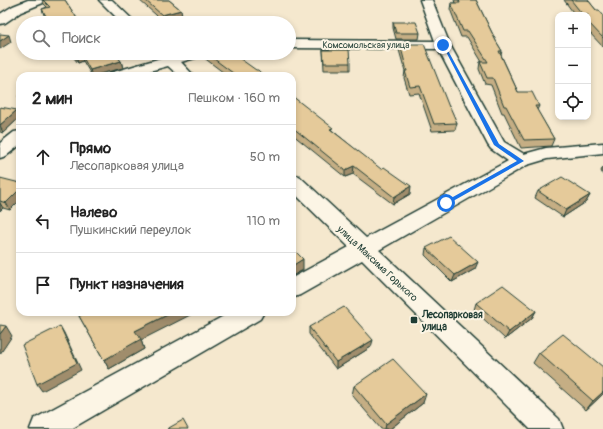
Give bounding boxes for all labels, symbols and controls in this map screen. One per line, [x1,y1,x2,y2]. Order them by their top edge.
map controls [555,12,591,120]
button: + [555,12,591,48]
search box [16,16,296,60]
icon: search [30,27,52,49]
text: Поиск [62,29,101,48]
route end [434,36,452,54]
street label: Комсомольская улица [323,40,409,51]
button: − [555,48,591,84]
button: locate [555,84,591,120]
text: 2 мин [32,88,72,109]
text: Пешком · 160 m [189,90,280,106]
text: Прямо [70,139,111,158]
icon: ahead [32,146,54,168]
text: 50 m [250,149,280,165]
text: Лесопарковая улица [70,158,184,174]
route start [437,194,455,212]
text: Налево [70,203,117,222]
icon: left [32,210,54,232]
text: 110 m [247,213,280,229]
text: Пушкинский переулок [70,222,191,238]
street label: улица Максима Горького [334,223,421,305]
icon: arrive [32,274,54,296]
text: Пункт назначения [70,275,184,294]
place label: Лесопарковая улица [421,309,483,333]
marker: Лесопарковая улица [409,315,419,325]

